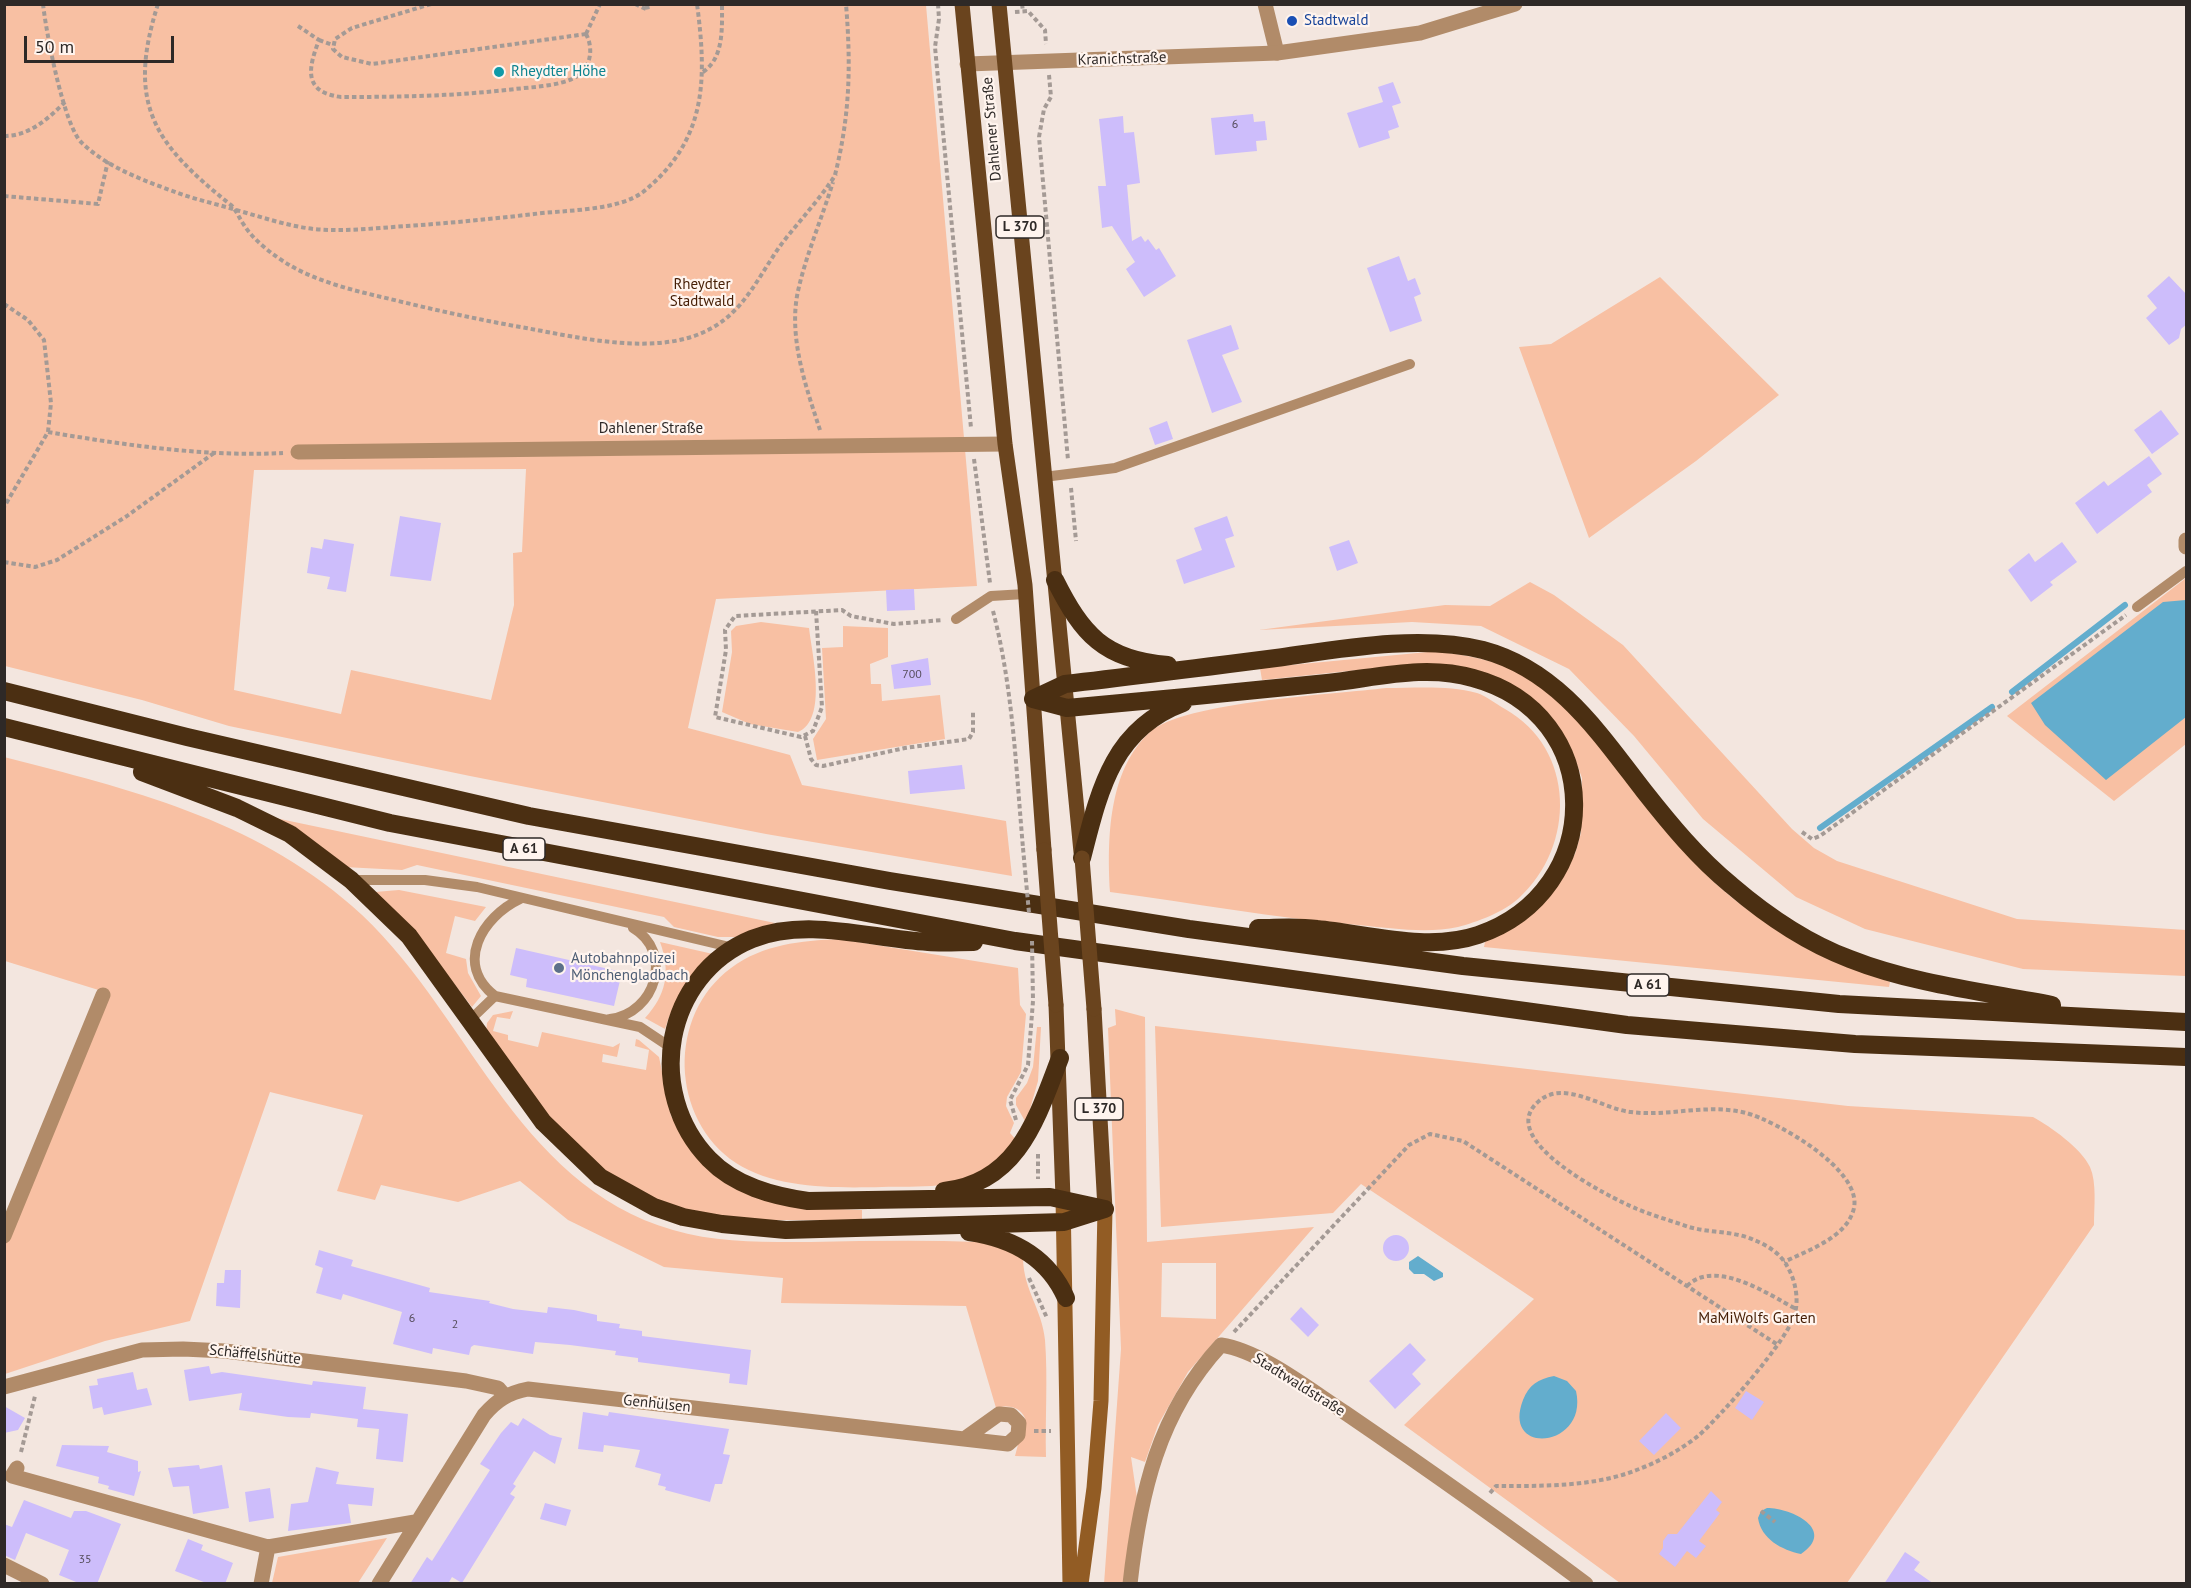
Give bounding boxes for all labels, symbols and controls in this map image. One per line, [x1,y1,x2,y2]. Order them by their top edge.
place label: Stadtwald [1304,12,1369,30]
marker: Stadtwald [1285,14,1299,28]
scale bar [27,24,177,62]
text: 50 m [35,35,74,58]
street label: Kranichstraße [1077,48,1167,70]
place label: Rheydter Höhe [511,63,606,81]
marker: Rheydter Höhe [492,65,506,79]
street label: Dahlener Straße [978,76,1006,182]
house number: 6 [1232,118,1238,132]
road number: L 370 [996,216,1044,238]
park label: Rheydter Stadtwald [670,276,734,311]
street label: Dahlener Straße [599,420,703,438]
house number: 700 [902,668,922,682]
road number: A 61 [503,838,545,860]
place label: Autobahnpolizei Mönchengladbach [571,950,688,985]
marker: Autobahnpolizei Mönchengladbach [552,961,566,975]
road number: A 61 [1627,974,1669,996]
road number: L 370 [1075,1098,1123,1120]
park label: MaMiWolfs Garten [1698,1310,1816,1328]
house number: 6 [409,1312,415,1326]
house number: 2 [452,1318,458,1332]
street label: Schäffelshütte [208,1341,302,1369]
street label: Stadtwaldstraße [1250,1350,1348,1420]
street label: Genhülsen [622,1392,692,1416]
house number: 35 [78,1553,92,1567]

